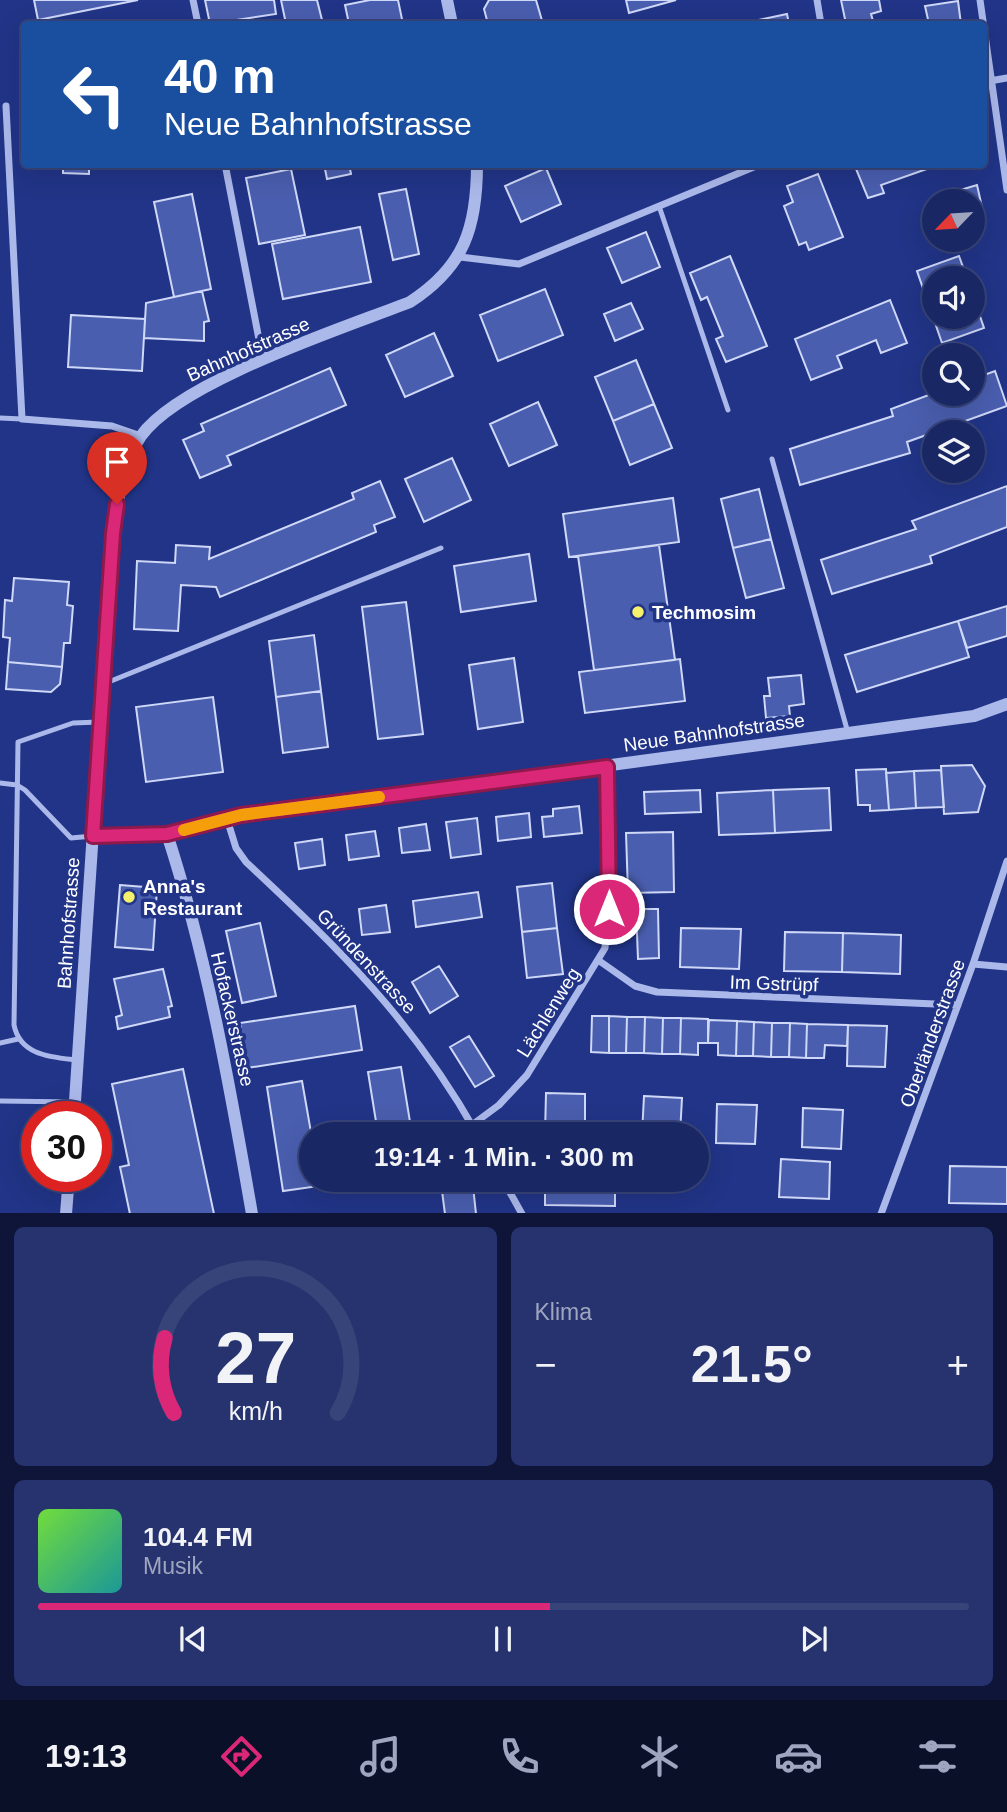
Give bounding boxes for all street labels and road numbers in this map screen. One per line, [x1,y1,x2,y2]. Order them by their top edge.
street label: Bahnhofstrasse [184,313,313,386]
street label: Neue Bahnhofstrasse [622,709,806,756]
street label: Bahnhofstrasse [53,856,84,990]
street label: Gründenstrasse [313,905,420,1018]
street label: Hofackerstrasse [207,950,258,1088]
street label: Oberländerstrasse [896,956,969,1110]
street label: Lächlenweg [513,964,584,1061]
street label: Im Gstrüpf [729,971,819,996]

